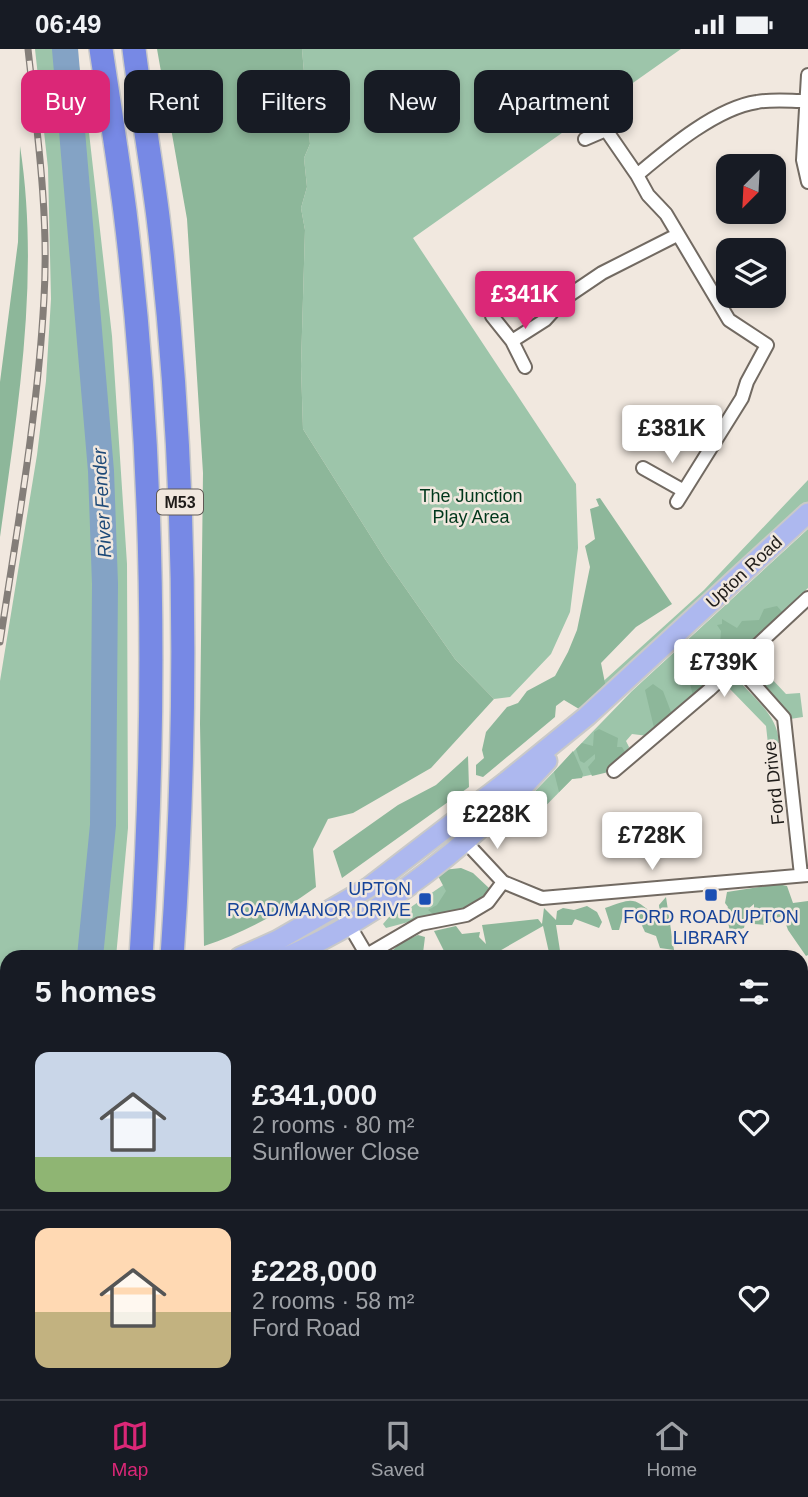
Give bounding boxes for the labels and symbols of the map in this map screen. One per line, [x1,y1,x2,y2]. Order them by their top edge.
north arrow [716,154,786,224]
pin: £341K [476,271,574,331]
pin: £381K [623,405,721,465]
water label: River Fender [89,447,115,558]
park label: The Junction Play Area [419,486,523,527]
road number: M53 [157,489,203,515]
street label: Upton Road [702,532,786,612]
pin: £739K [675,639,773,699]
street label: Ford Drive [760,740,788,826]
pin: £228K [448,791,546,851]
pin: £728K [603,813,701,872]
place label: UPTON ROAD/MANOR DRIVE [227,879,411,920]
marker: FORD ROAD/UPTON LIBRARY [703,887,719,903]
marker: UPTON ROAD/MANOR DRIVE [417,891,433,907]
place label: FORD ROAD/UPTON LIBRARY [623,907,799,948]

